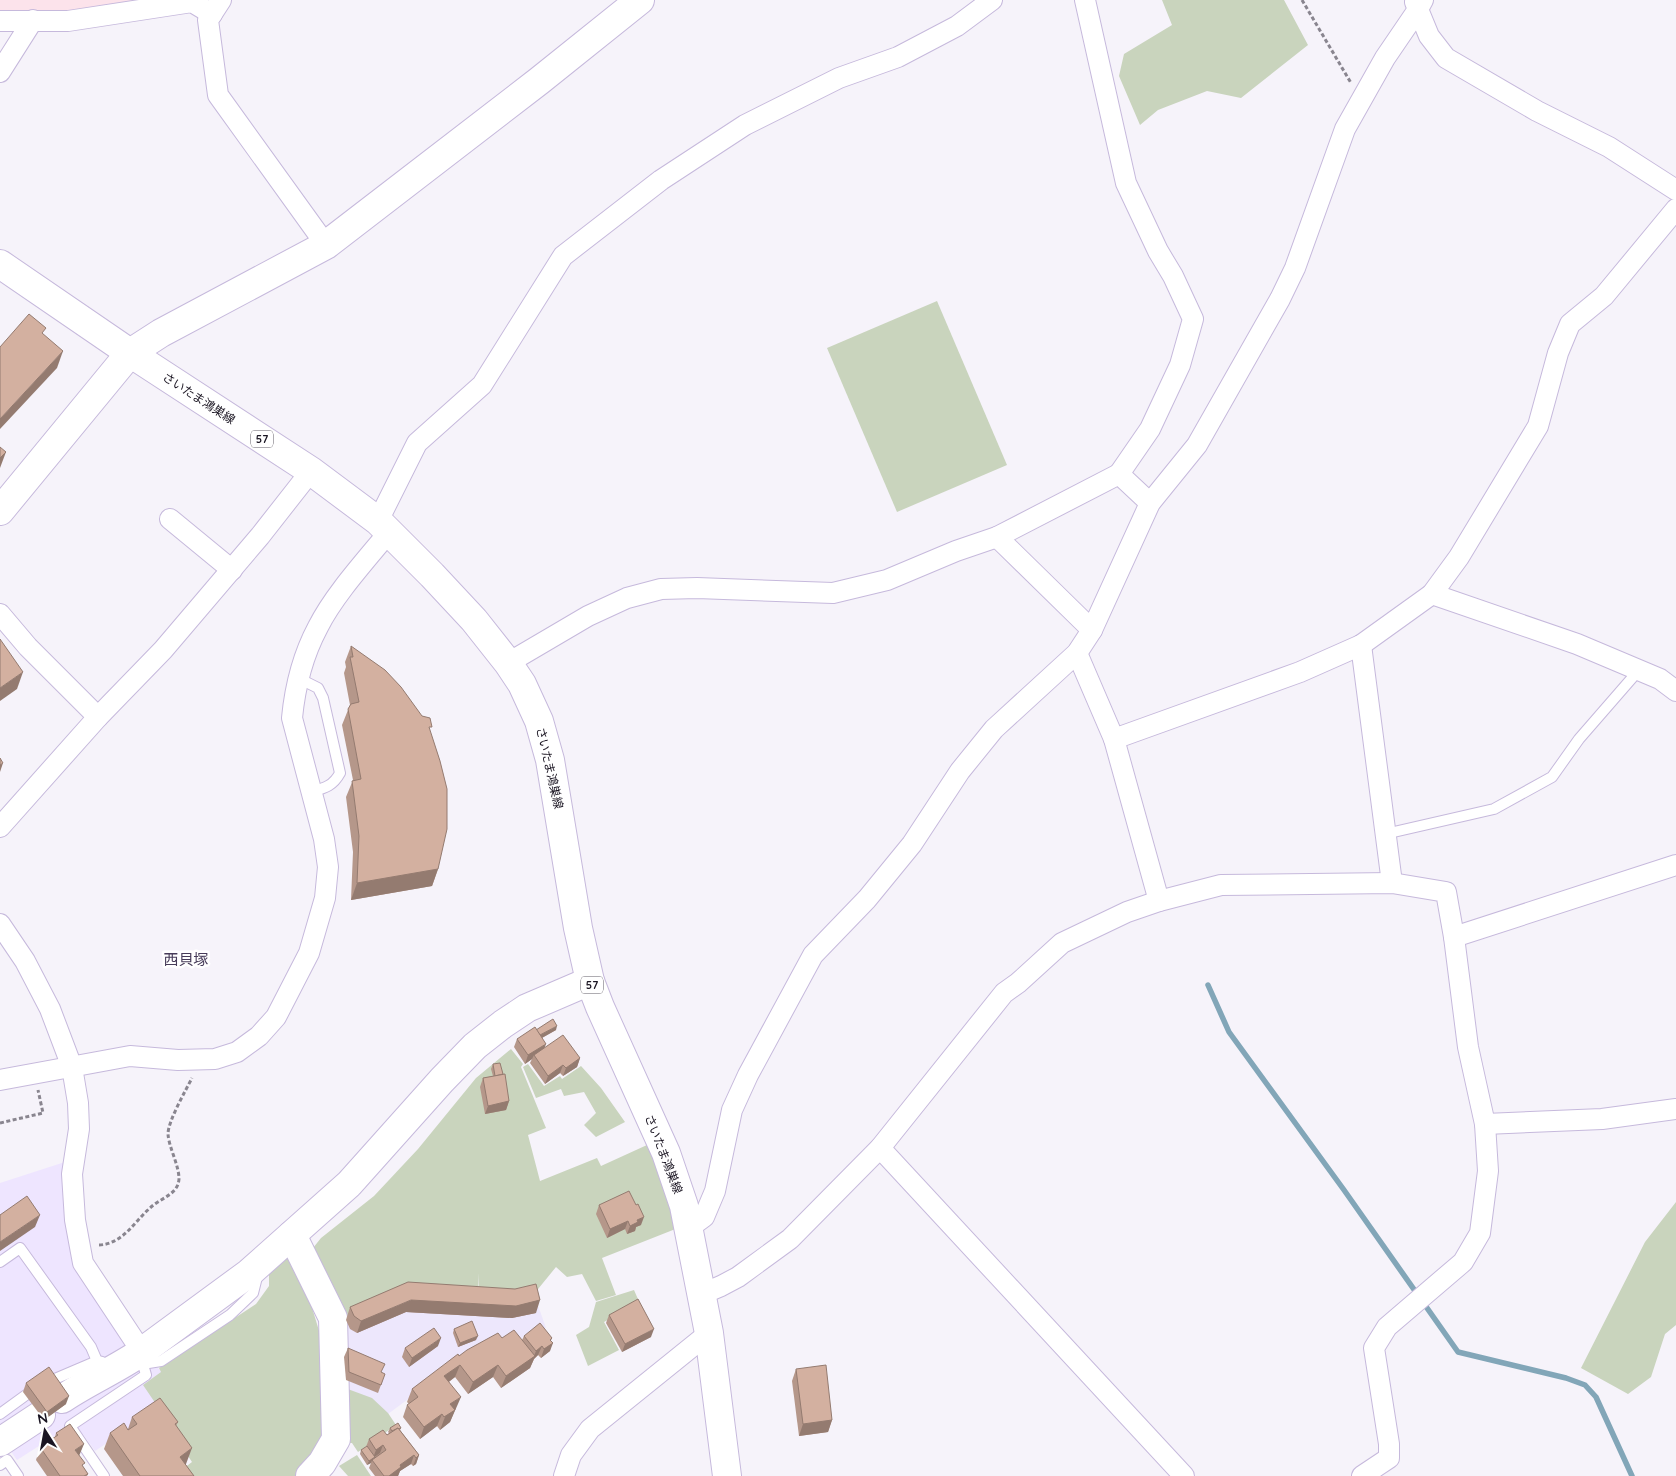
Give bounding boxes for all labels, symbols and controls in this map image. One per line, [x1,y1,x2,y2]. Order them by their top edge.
street label: さいたま鴻巣線 [160,369,238,427]
road number: 57 [251,430,273,448]
street label: さいたま鴻巣線 [533,726,567,810]
district label: 西貝塚 [163,950,209,969]
road number: 57 [581,976,603,994]
street label: さいたま鴻巣線 [642,1112,686,1196]
north arrow [20,1406,70,1456]
text: N [36,1408,49,1428]

